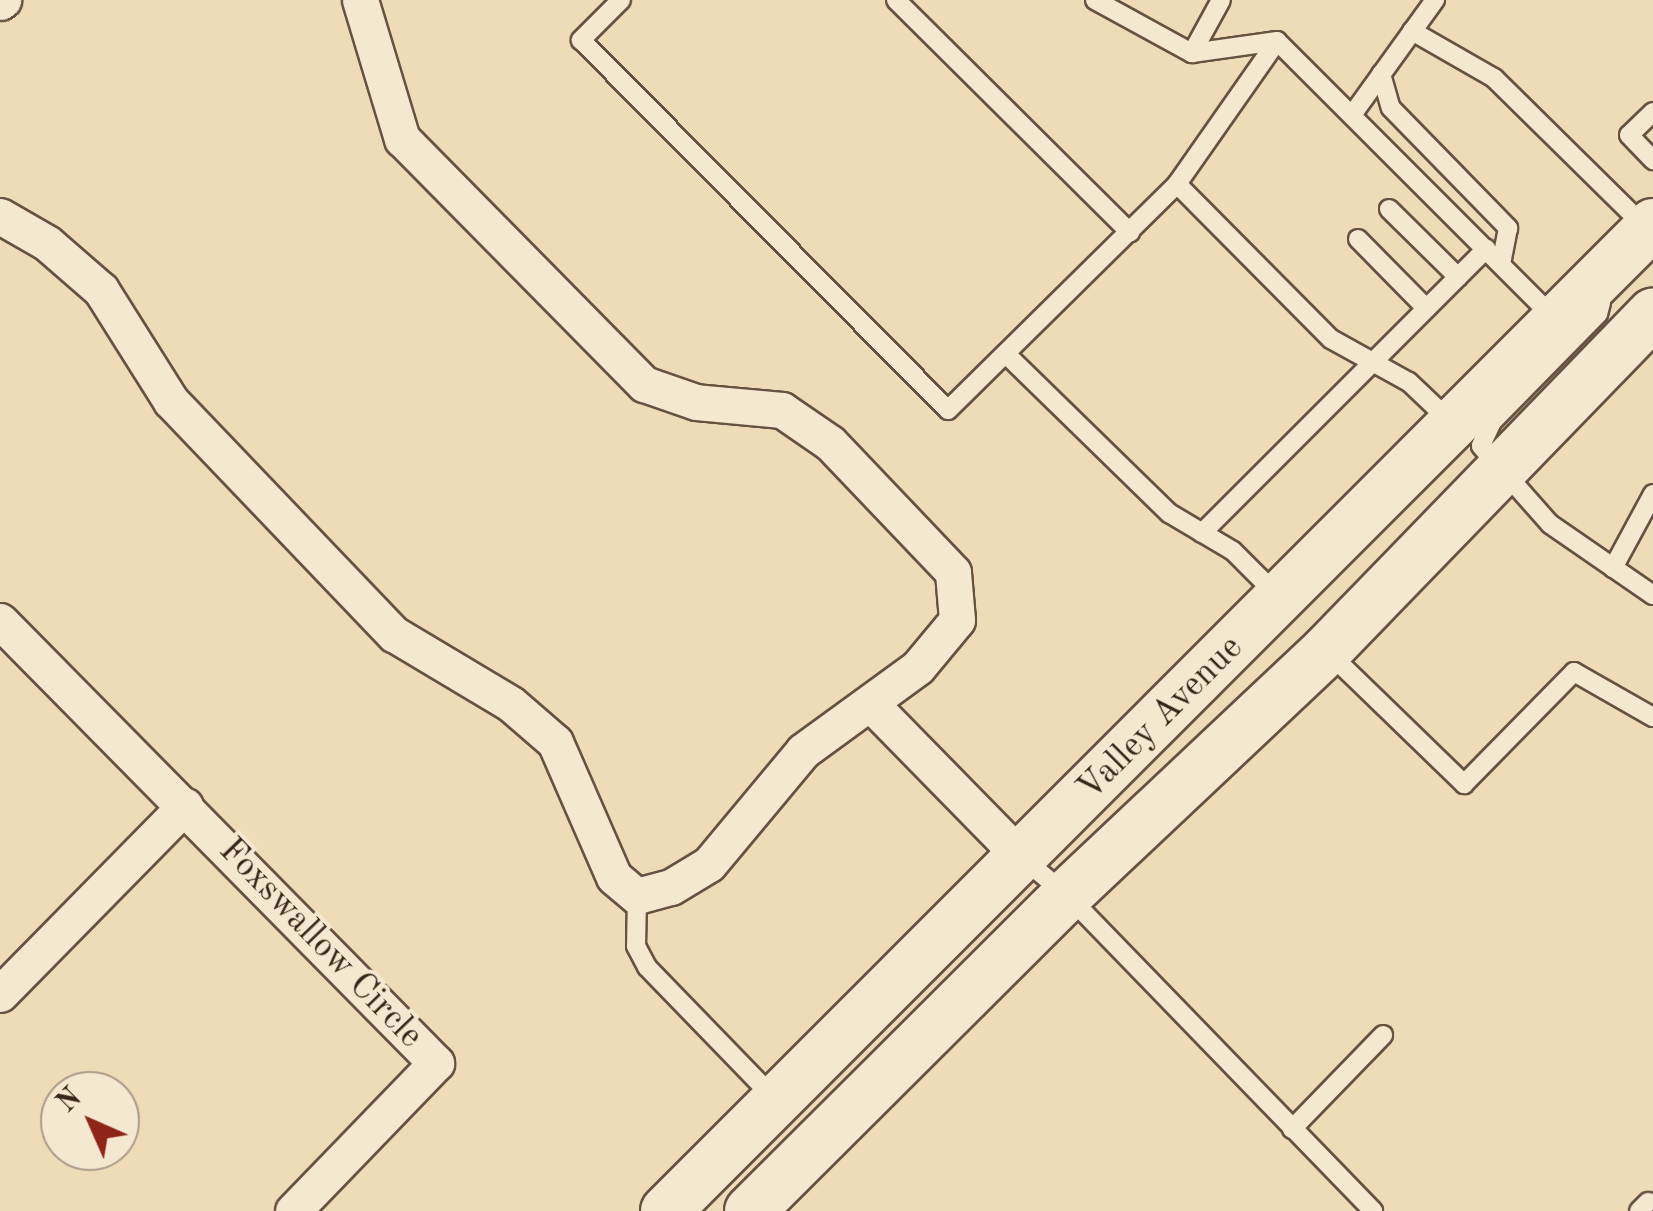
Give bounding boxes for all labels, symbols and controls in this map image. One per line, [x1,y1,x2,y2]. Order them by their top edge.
street label: Valley Avenue [1070,628,1252,810]
street label: Foxswallow Circle [209,830,431,1058]
north arrow [40,1071,140,1171]
text: N [53,1084,88,1119]

